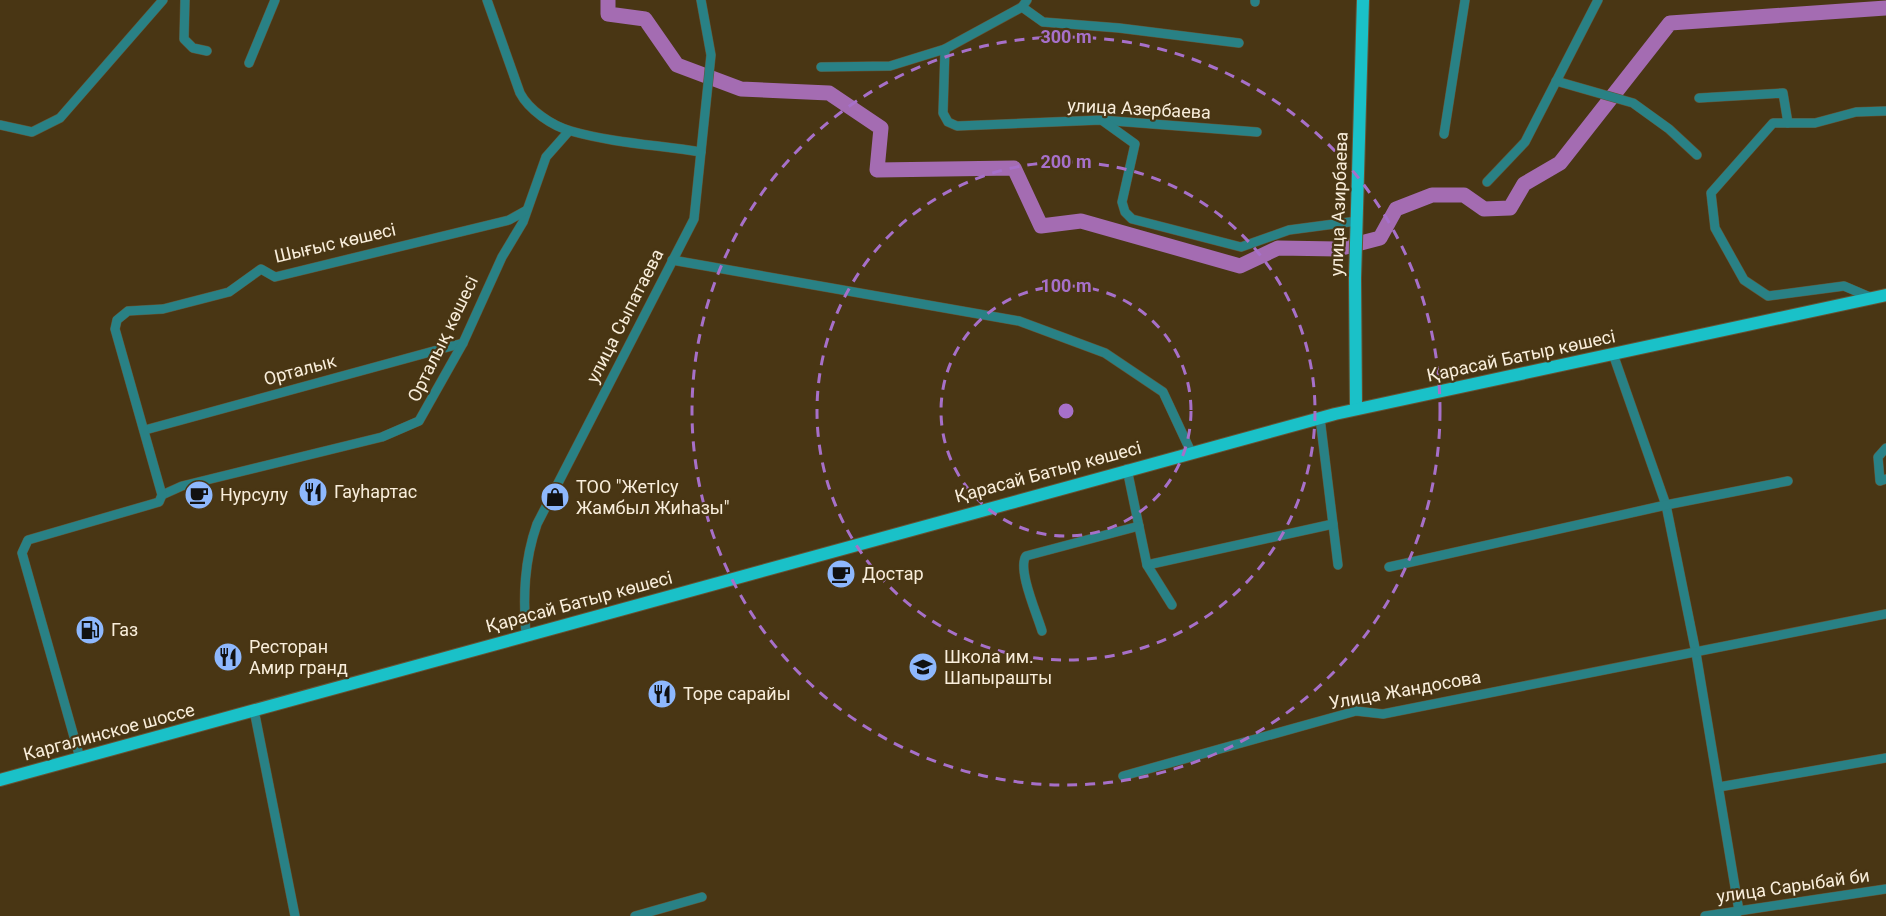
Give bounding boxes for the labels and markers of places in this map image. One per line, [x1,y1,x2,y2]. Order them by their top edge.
centre of rings [1056,401,1076,421]
restaurant icon: Гауhартас [297,476,329,508]
place label: ТОО "ЖетIсу Жамбыл Жиhазы" [576,476,730,518]
cafe icon: Нурсулу [183,479,215,511]
place label: Гауhартас [334,481,417,502]
shop icon: ТОО "ЖетIсу Жамбыл Жиhазы" [539,481,571,513]
place label: Нурсулу [220,484,288,505]
cafe icon: Достар [825,558,857,590]
place label: Достар [862,563,924,584]
fuel station icon: Газ [74,614,106,646]
place label: Газ [111,619,138,640]
place label: Ресторан Амир гранд [249,636,348,678]
restaurant icon: Ресторан Амир гранд [212,641,244,673]
place label: Школа им. Шапырашты [944,646,1052,688]
school or university icon: Школа им. Шапырашты [907,651,939,683]
restaurant icon: Торе сарайы [646,678,678,710]
place label: Торе сарайы [683,683,791,704]

